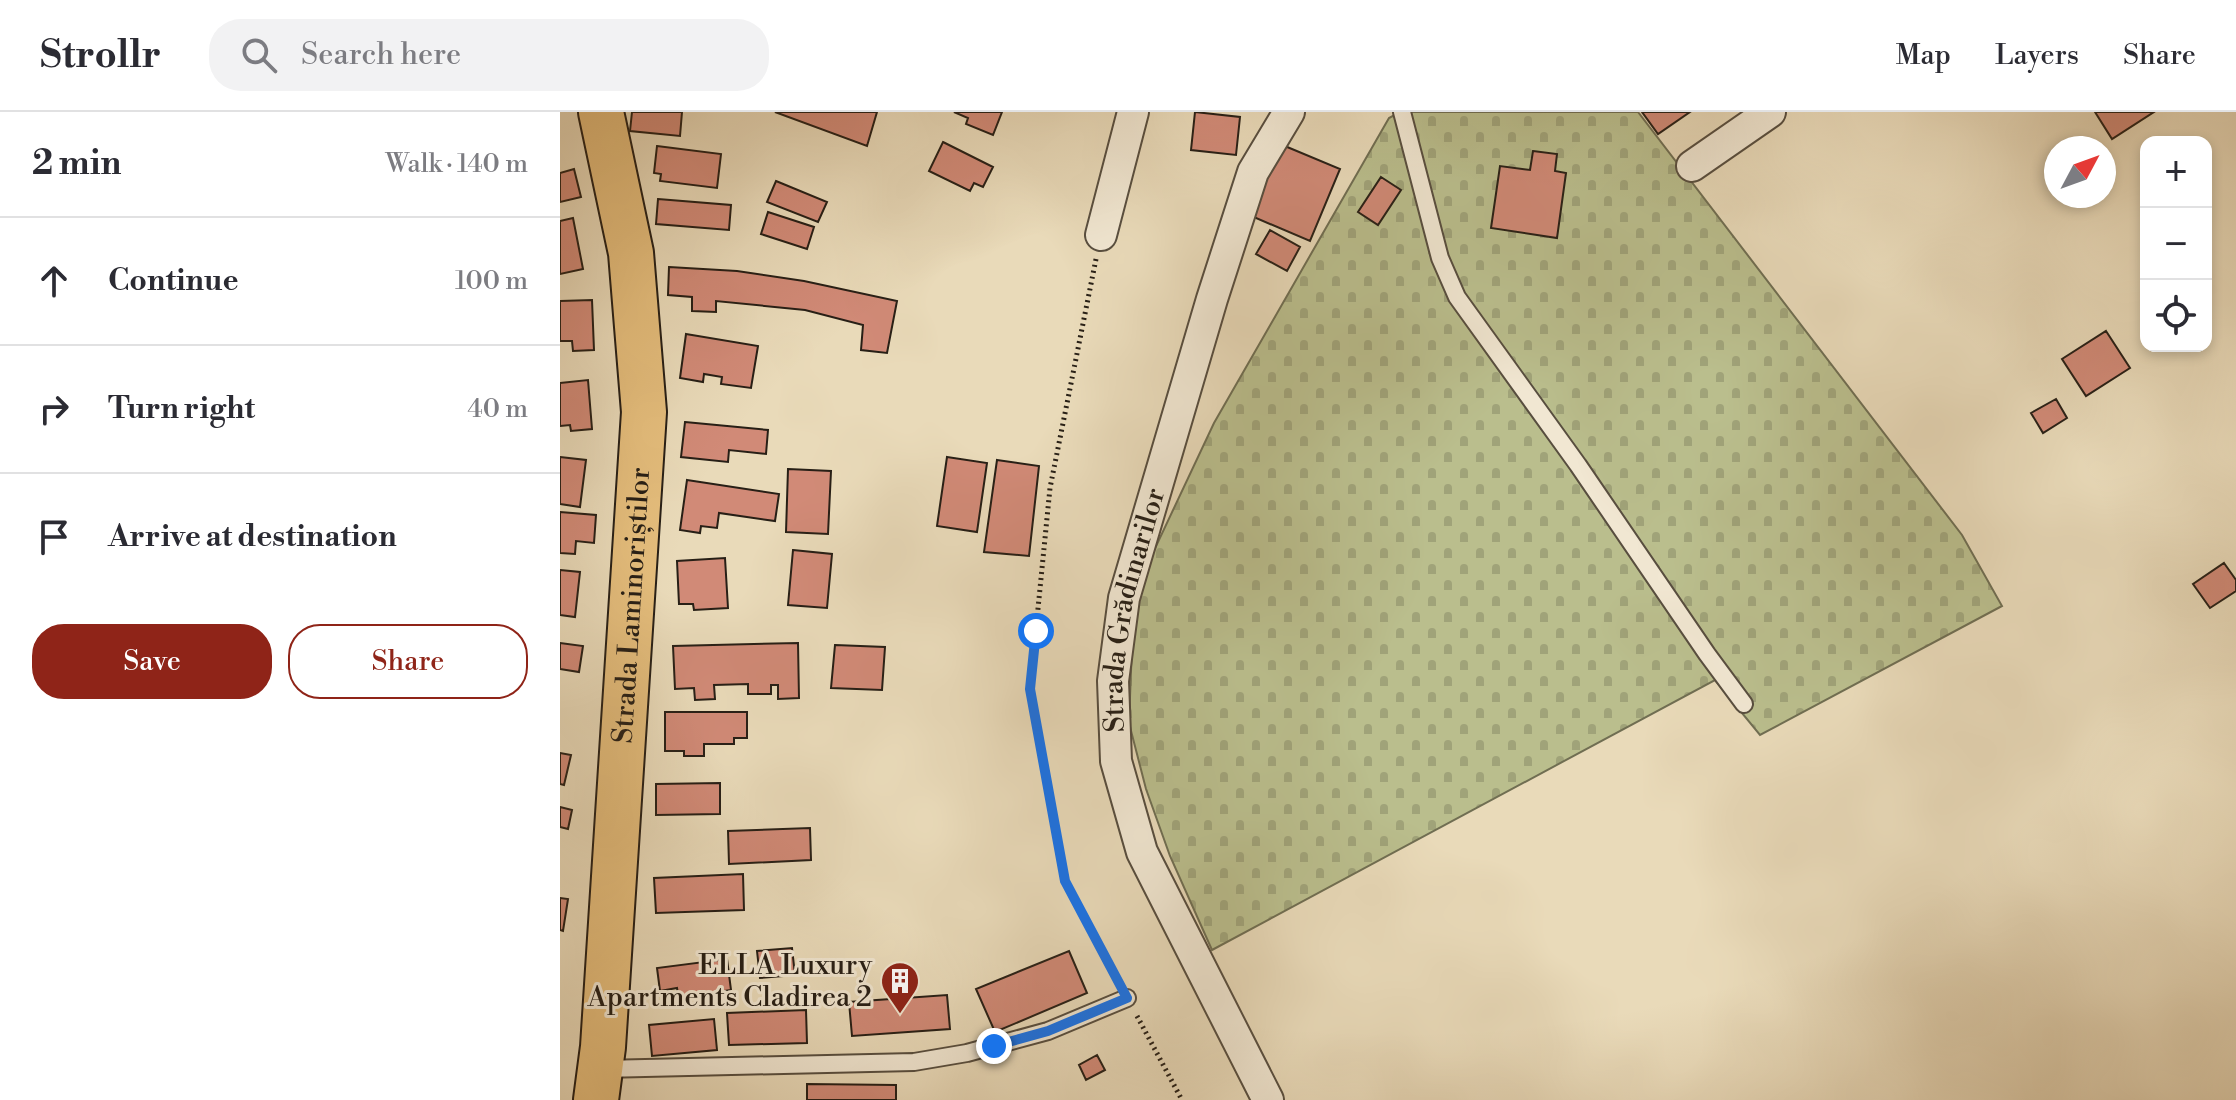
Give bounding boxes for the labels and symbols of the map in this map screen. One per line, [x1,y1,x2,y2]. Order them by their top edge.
north arrow [2044,136,2116,208]
street label: Strada Laminoriștilor [605,466,658,745]
street label: Strada Grădinarilor [1095,484,1173,733]
route start [1018,613,1054,649]
place label: ELLA Luxury Apartments Cladirea 2 [587,948,872,1015]
building icon: ELLA Luxury Apartments Cladirea 2 [879,960,921,1015]
route end [976,1028,1012,1064]

